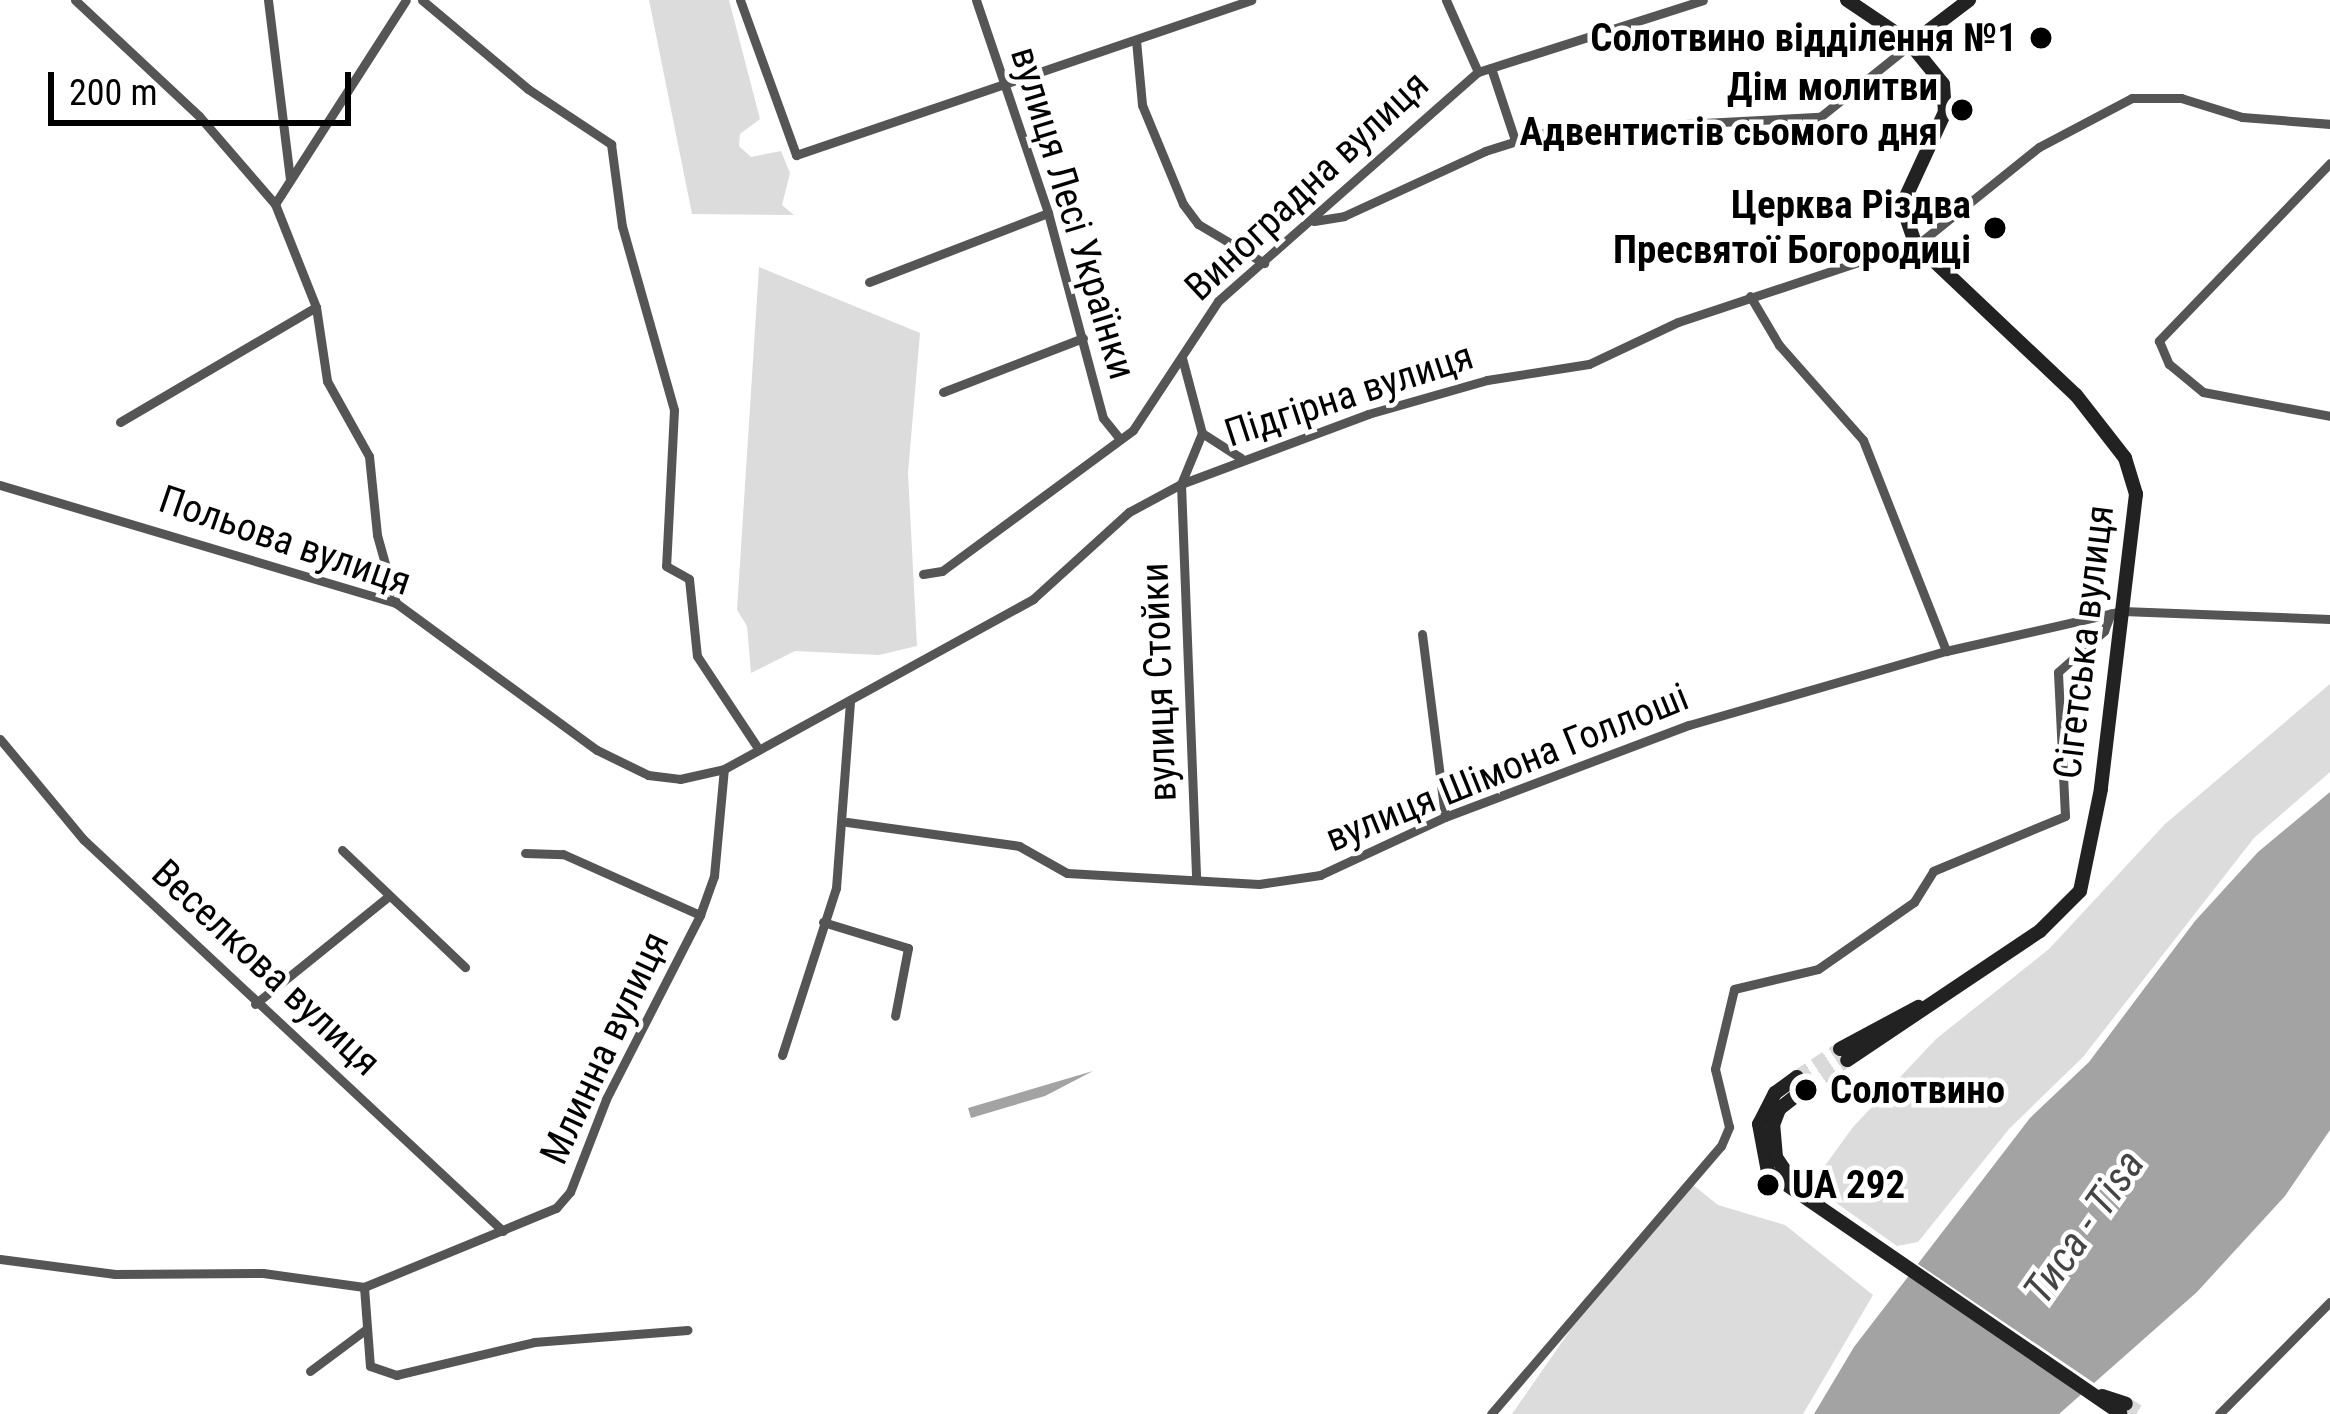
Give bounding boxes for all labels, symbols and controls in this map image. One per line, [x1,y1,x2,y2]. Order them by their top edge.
place label: Солотвино відділення №1 [1590,15,2017,61]
marker: Солотвино відділення №1 [2028,25,2054,51]
street label: вулиця Лесі Українки [1000,41,1146,385]
scale bar [54,48,357,122]
street label: Виноградна вулиця [1176,61,1438,311]
place label: Дім молитви Адвентистів сьомого дня [1519,65,1938,156]
text: 200 m [69,72,158,114]
marker: Дім молитви Адвентистів сьомого дня [1949,97,1975,123]
place label: Церква Різдва Пресвятої Богородиці [1613,183,1971,274]
marker: Церква Різдва Пресвятої Богородиці [1982,215,2008,241]
street label: Підгірна вулиця [1219,333,1479,457]
street label: Польова вулиця [153,476,417,606]
street label: Сігетська вулиця [2044,502,2124,782]
street label: вулиця Стойки [1131,562,1187,802]
street label: вулиця Шімона Голлоші [1319,674,1695,862]
street label: Веселкова вулиця [142,850,390,1086]
street label: Млинна вулиця [531,924,679,1172]
place label: Солотвино [1830,1067,2005,1113]
marker: Солотвино [1793,1077,1819,1103]
water label: Тиса - Tisa [2013,1140,2155,1314]
place label: UA 292 [1792,1162,1905,1208]
marker: UA 292 [1755,1172,1781,1198]

